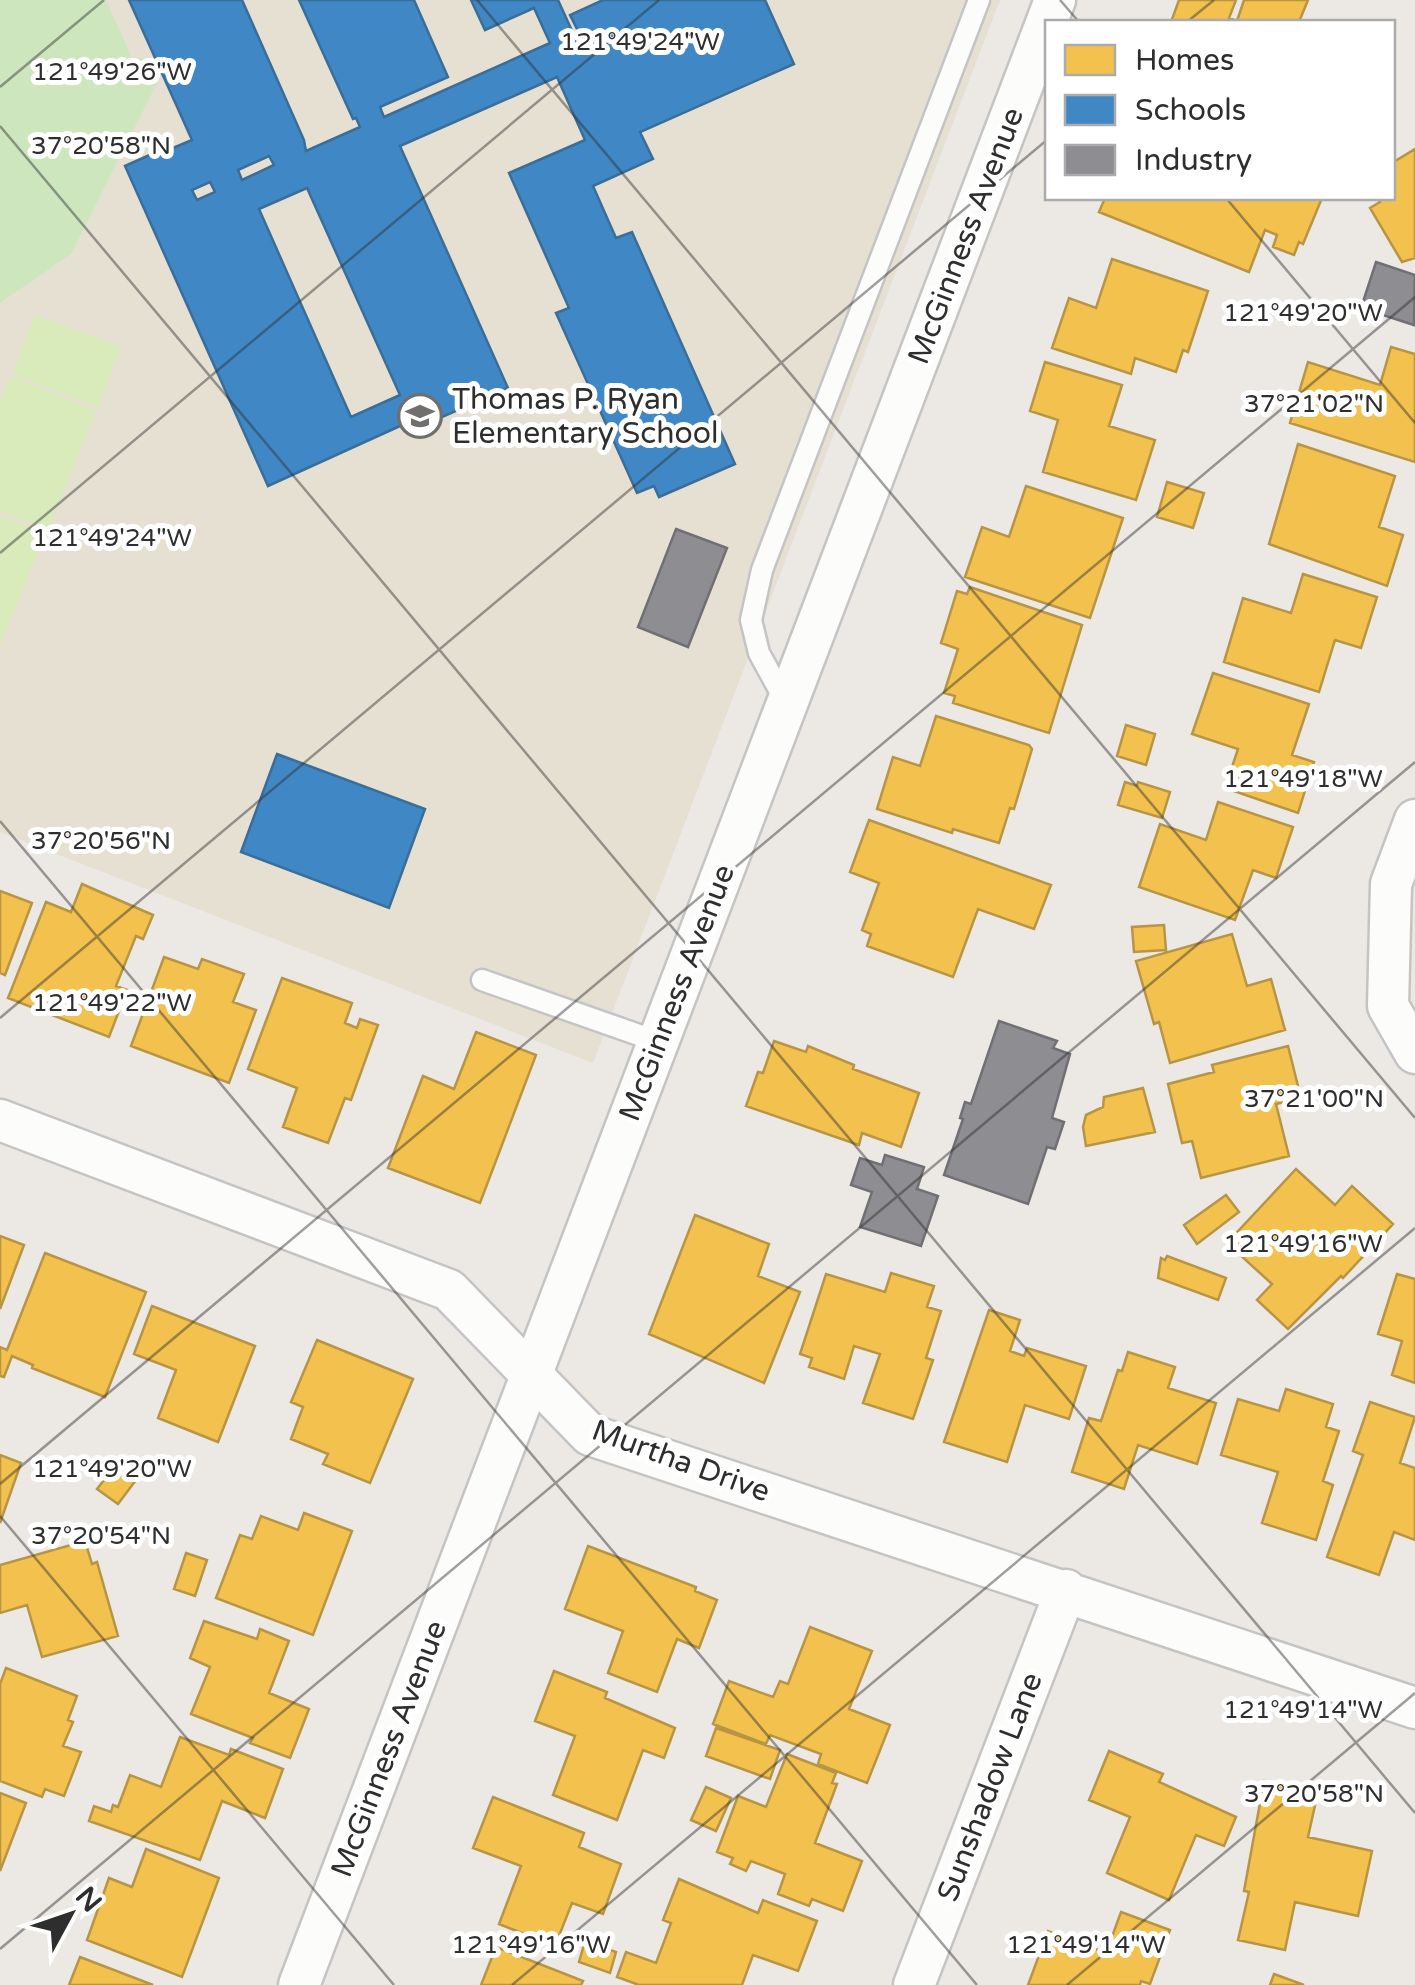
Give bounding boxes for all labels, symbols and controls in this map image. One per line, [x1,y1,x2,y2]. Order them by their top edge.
legend [1045,20,1395,200]
text: 121°49'24"W [560,27,720,57]
text: Homes [1135,42,1234,79]
text: 121°49'26"W [32,57,192,87]
text: Schools [1135,92,1246,129]
street label: McGinness Avenue [900,102,1032,370]
text: 37°20'58"N [31,131,171,161]
text: Industry [1135,142,1252,179]
text: 121°49'20"W [1223,298,1383,328]
place label: Thomas P. Ryan Elementary School [452,381,718,452]
text: 37°21'02"N [1244,389,1384,419]
school or university icon: Thomas P. Ryan Elementary School [397,393,443,439]
text: 121°49'24"W [32,523,192,553]
text: 121°49'18"W [1223,764,1383,794]
text: 37°20'56"N [31,826,171,856]
street label: McGinness Avenue [611,859,743,1127]
text: 121°49'22"W [32,988,192,1018]
text: 37°21'00"N [1244,1084,1384,1114]
text: 121°49'16"W [1223,1229,1383,1259]
street label: Murtha Drive [587,1412,775,1510]
text: 121°49'20"W [32,1454,192,1484]
text: 37°20'54"N [31,1521,171,1551]
street label: McGinness Avenue [323,1615,455,1883]
street label: Sunshadow Lane [929,1667,1051,1907]
text: 121°49'14"W [1223,1695,1383,1725]
text: 37°20'58"N [1244,1779,1384,1809]
north arrow [20,1865,120,1965]
text: N [68,1880,109,1919]
text: 121°49'16"W [451,1930,611,1960]
text: 121°49'14"W [1006,1930,1166,1960]

